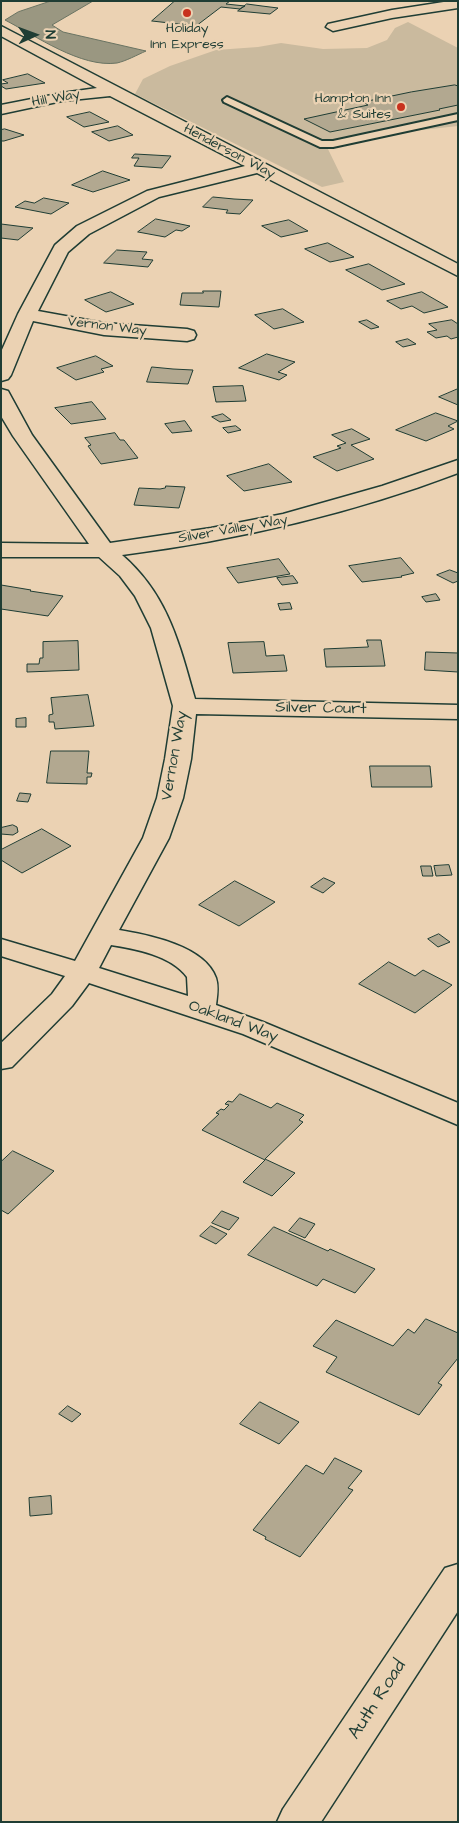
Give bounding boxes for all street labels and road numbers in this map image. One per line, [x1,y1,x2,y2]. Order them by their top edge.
street label: Hill Way [31,87,81,111]
street label: Henderson Way [180,121,278,183]
street label: Vernon Way [67,314,147,340]
street label: Silver Valley Way [177,512,289,548]
street label: Silver Court [275,699,367,719]
street label: Vernon Way [158,710,192,802]
street label: Oakland Way [186,997,280,1047]
street label: Auth Road [344,1656,412,1744]

